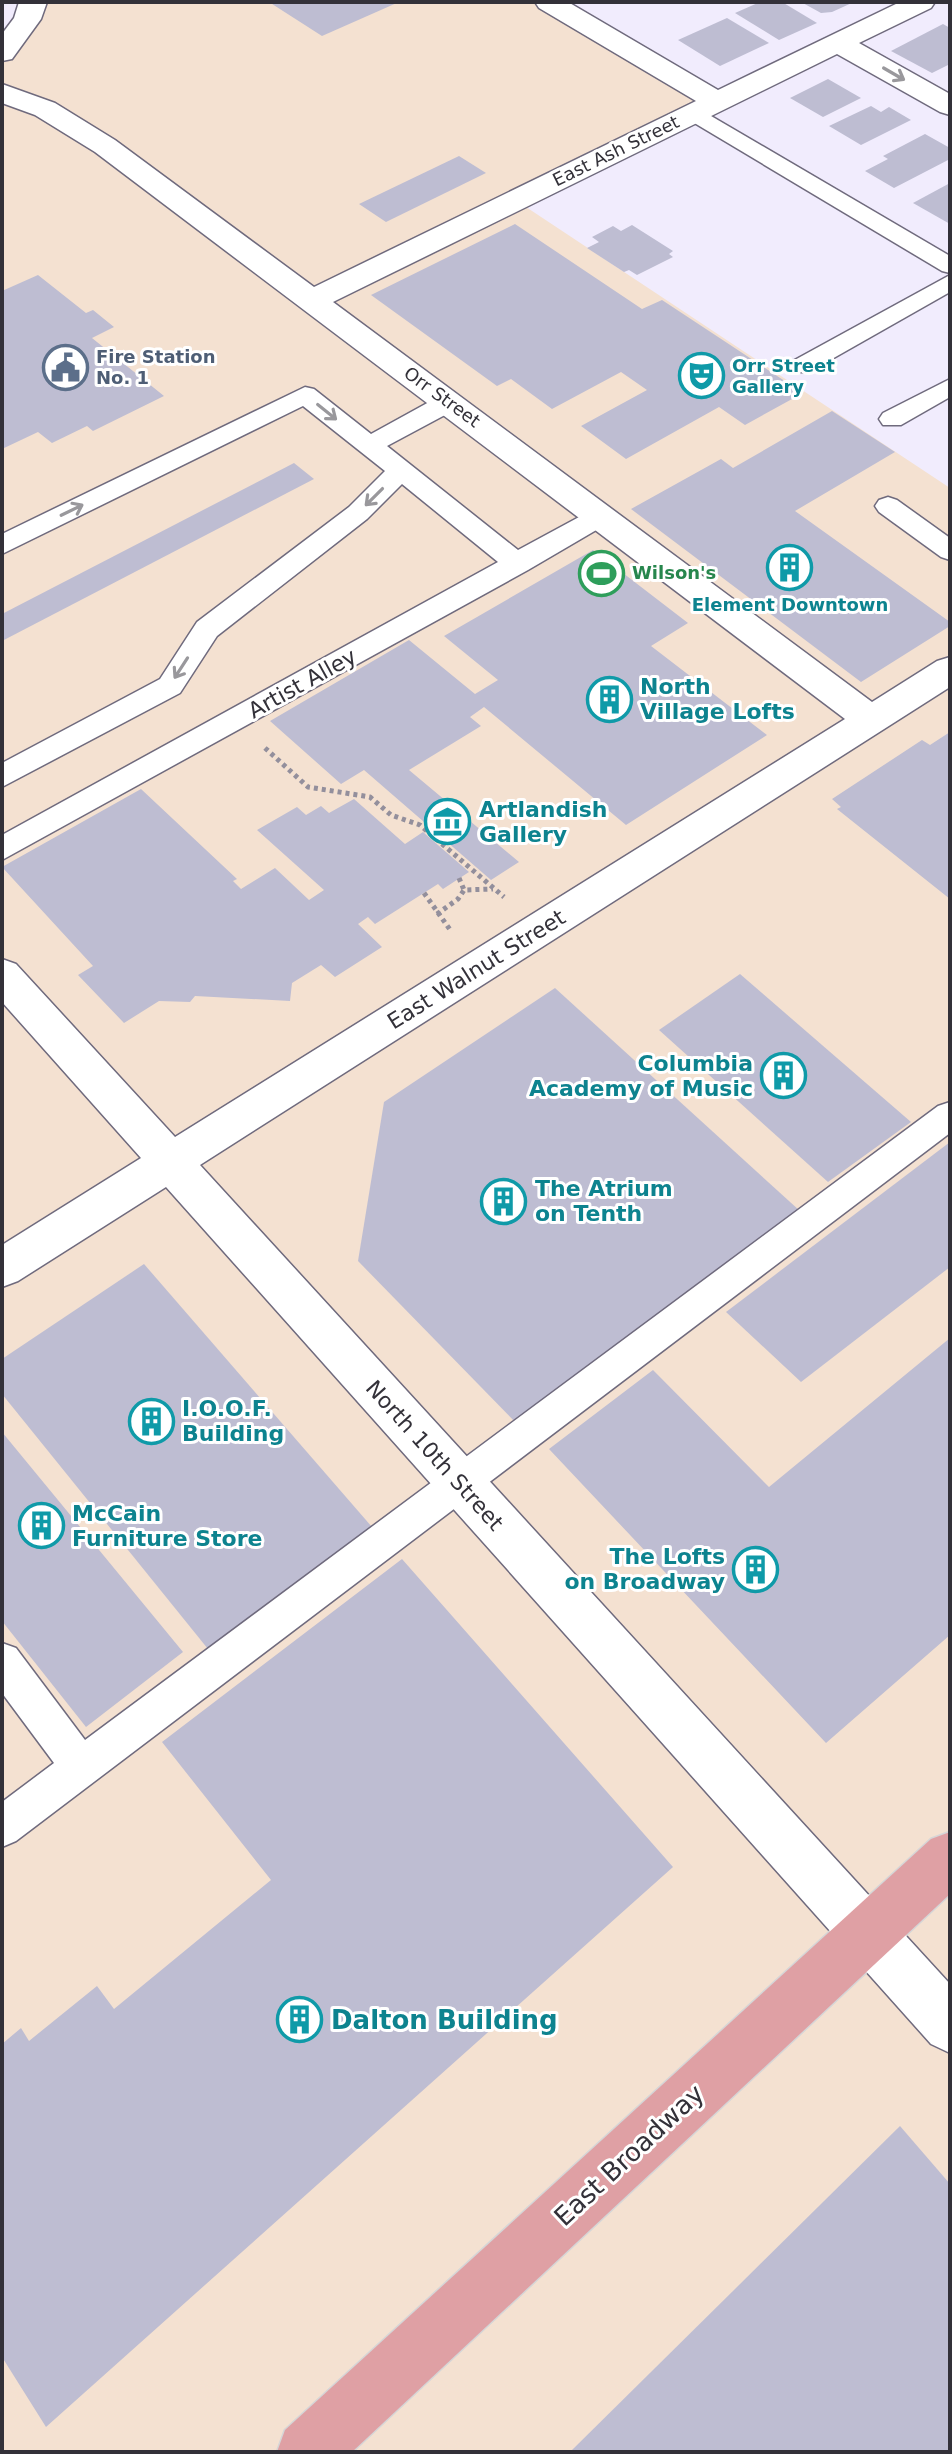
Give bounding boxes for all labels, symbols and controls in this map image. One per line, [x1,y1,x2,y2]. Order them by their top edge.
one-way arrow [881,67,905,82]
street label: East Ash Street [549,111,682,190]
public building icon: Fire Station No. 1 [41,343,89,391]
place label: Fire Station No. 1 [96,346,216,388]
theatre icon: Orr Street Gallery [677,352,725,400]
place label: Orr Street Gallery [732,355,835,397]
street label: Orr Street [400,362,484,431]
one-way arrow [316,404,337,421]
one-way arrow [364,487,384,506]
one-way arrow [59,502,83,517]
building icon: Element Downtown [766,543,814,591]
sports icon: Wilson's [577,549,625,597]
place label: Wilson's [632,562,716,583]
place label: Element Downtown [692,594,888,615]
street label: Artist Alley [244,643,361,723]
one-way arrow [173,656,189,679]
place label: North Village Lofts [640,674,795,724]
building icon: North Village Lofts [585,675,633,723]
place label: Artlandish Gallery [479,797,608,847]
museum icon: Artlandish Gallery [424,798,472,846]
street label: East Walnut Street [383,904,570,1034]
place label: Columbia Academy of Music [529,1051,753,1101]
building icon: Columbia Academy of Music [760,1052,808,1100]
place label: The Atrium on Tenth [535,1176,673,1226]
building icon: The Atrium on Tenth [480,1177,528,1225]
street label: North 10th Street [361,1375,509,1536]
place label: I.O.O.F. Building [182,1396,284,1446]
building icon: I.O.O.F. Building [127,1397,175,1445]
place label: McCain Furniture Store [72,1501,263,1551]
building icon: McCain Furniture Store [17,1502,65,1550]
place label: The Lofts on Broadway [564,1544,725,1594]
building icon: The Lofts on Broadway [732,1545,780,1593]
building icon: Dalton Building [276,1996,324,2044]
place label: Dalton Building [331,2005,558,2035]
street label: East Broadway [548,2078,710,2232]

